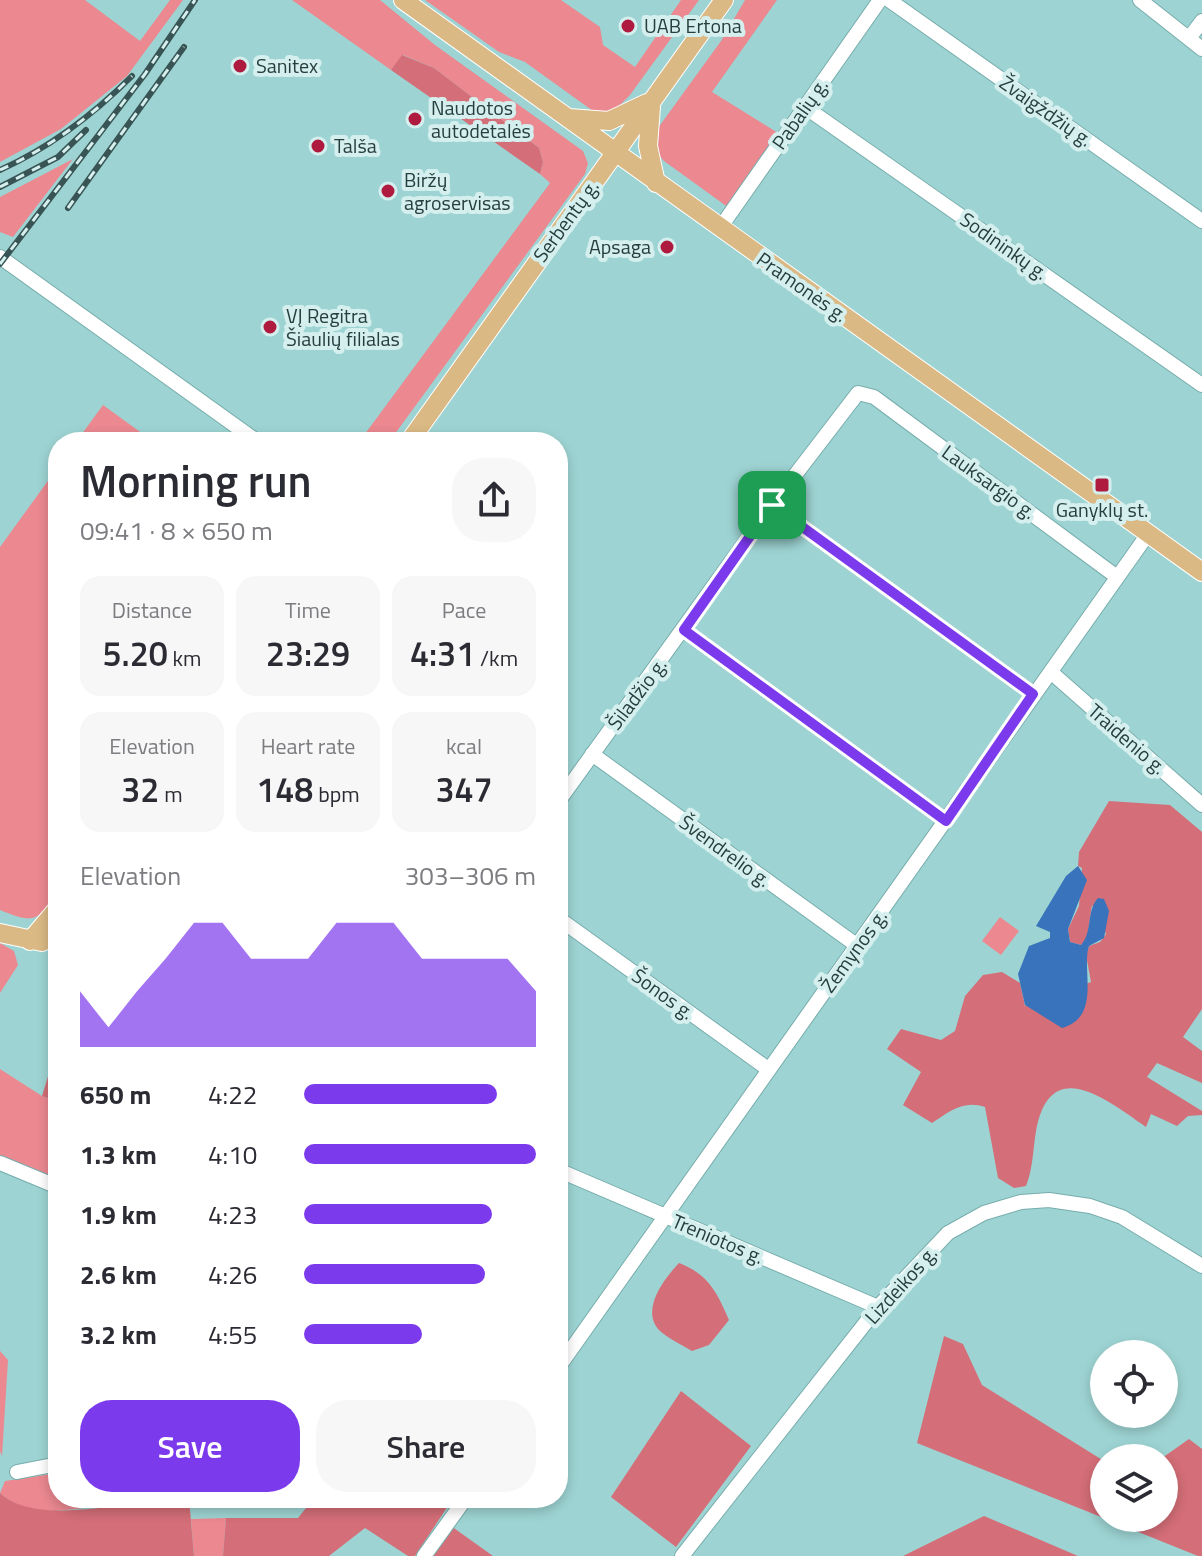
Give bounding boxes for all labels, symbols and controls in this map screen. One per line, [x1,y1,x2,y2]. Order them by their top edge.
place label: UAB Ertona [644,10,742,41]
marker: UAB Ertona [619,17,637,35]
place label: Sanitex [256,50,318,81]
marker: Sanitex [231,57,249,75]
street label: Žvaigždžių g. [993,67,1099,154]
street label: Pabalių g. [764,72,836,156]
place label: Naudotos autodetalės [431,92,531,146]
marker: Naudotos autodetalės [406,110,424,128]
place label: Talša [334,130,377,161]
marker: Talša [309,137,327,155]
place label: Biržų agroservisas [404,164,511,218]
street label: Serbentų g. [525,173,606,269]
marker: Biržų agroservisas [379,182,397,200]
street label: Sodininkų g. [954,204,1055,287]
place label: Apsaga [589,231,651,262]
marker: Apsaga [658,238,676,256]
street label: Pramonės g. [750,244,854,329]
place label: VĮ Regitra Šiaulių filialas [286,300,400,354]
marker: VĮ Regitra Šiaulių filialas [261,318,279,336]
street label: Lauksargio g. [936,437,1043,527]
text: Morning run [80,447,312,514]
button: share [452,458,536,542]
pin [738,471,806,539]
marker: Ganyklų st. [1093,476,1111,494]
icon: arrive [750,483,794,527]
place label: Ganyklų st. [1056,494,1148,525]
text: 09:41 · 8 × 650 m [80,511,273,550]
text: Distance [112,593,192,627]
text: Time [285,593,331,627]
text: Pace [442,593,486,627]
text: 5.20 [102,627,168,679]
text: 23:29 [266,627,350,679]
text: 4:31 [410,627,475,679]
text: km [168,641,202,675]
text: /km [475,641,518,675]
street label: Šiladžio g. [599,651,674,736]
street label: Traidenio g. [1081,696,1174,782]
text: Elevation [109,729,195,763]
text: Heart rate [261,729,355,763]
text: kcal [446,729,482,763]
text: 32 [121,763,159,815]
text: 148 [256,763,313,815]
text: 347 [435,763,493,815]
text: m [159,777,183,811]
text: bpm [313,777,360,811]
street label: Švendrelio g. [673,807,778,895]
text: Elevation [80,856,181,895]
text: 303–306 m [405,856,536,895]
street label: Žemynos g. [813,903,894,999]
street label: Šonos g. [625,960,701,1027]
text: 650 m [80,1075,151,1114]
text: 4:22 [208,1075,257,1114]
text: 1.3 km [80,1135,157,1174]
text: 4:10 [208,1135,257,1174]
text: 1.9 km [80,1195,157,1234]
text: 4:23 [208,1195,257,1234]
street label: Treniotos g. [667,1205,769,1272]
street label: Lizdeikos g. [857,1239,944,1331]
text: 2.6 km [80,1255,157,1294]
text: 4:26 [208,1255,257,1294]
text: 3.2 km [80,1315,157,1354]
text: 4:55 [208,1315,257,1354]
map controls [1090,1340,1178,1532]
button: locate [1090,1340,1178,1428]
button: Save [80,1400,300,1492]
button: Share [316,1400,536,1492]
button: layers [1090,1444,1178,1532]

